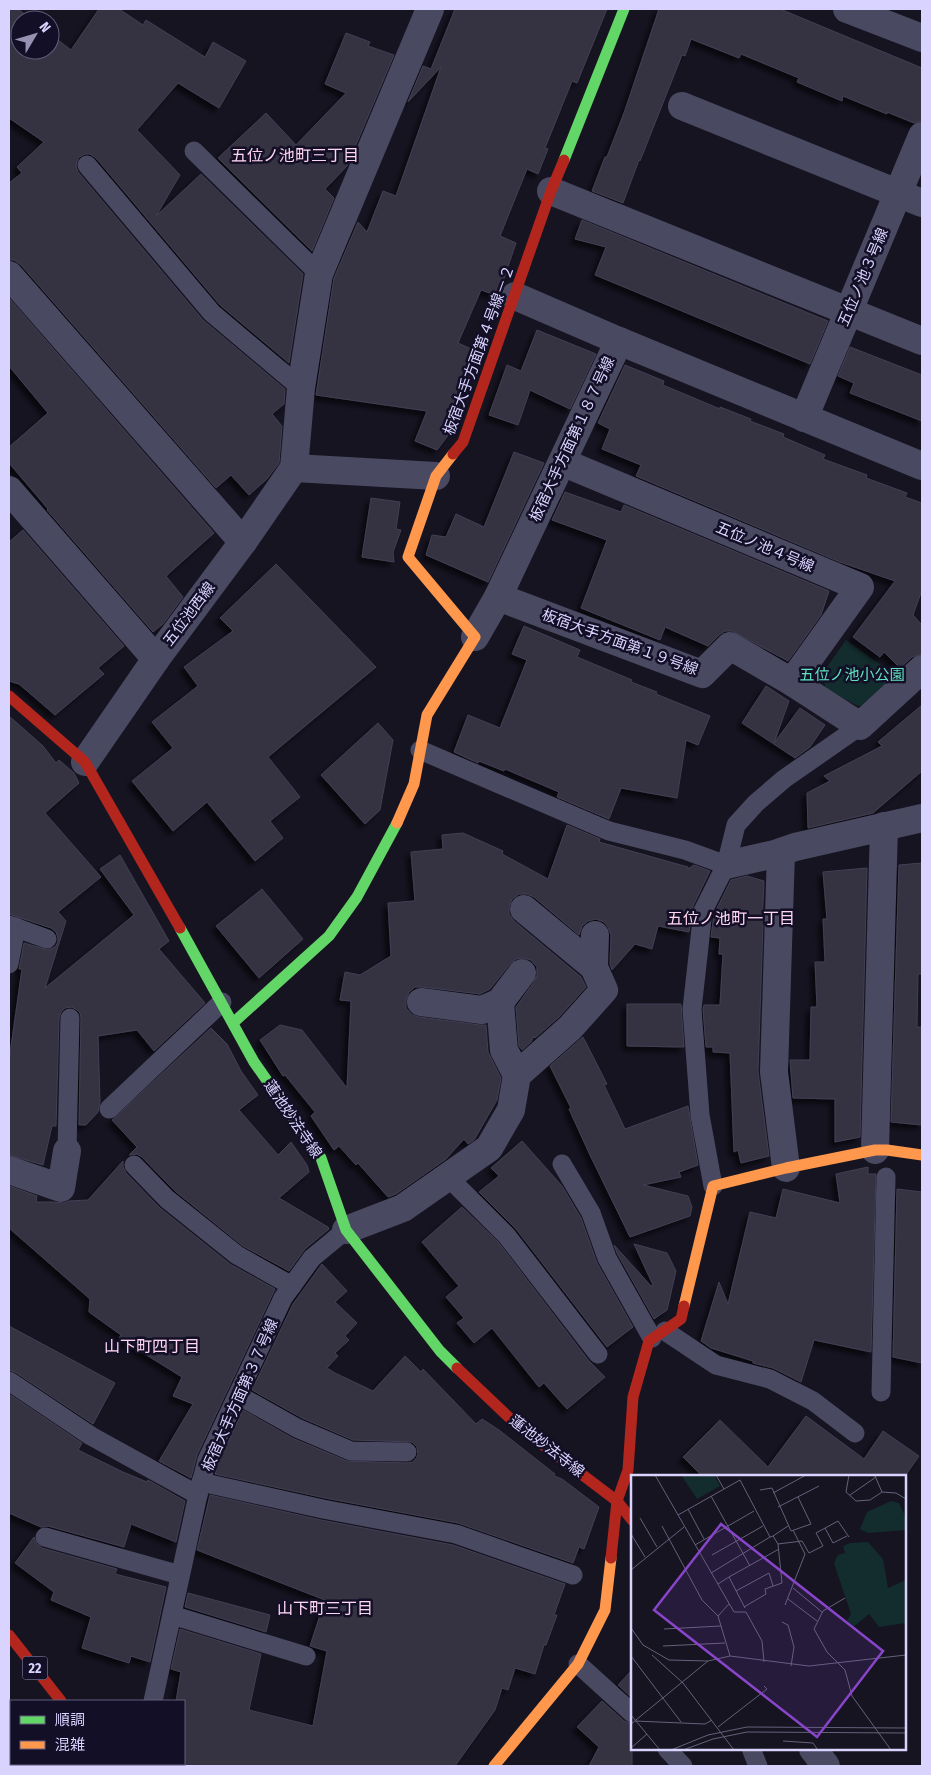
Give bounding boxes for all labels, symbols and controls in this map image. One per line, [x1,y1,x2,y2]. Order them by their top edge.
north arrow [10,10,60,60]
text: N [36,19,54,36]
district label: 五位ノ池町三丁目 [231,146,359,165]
street label: 五位ノ池３号線 [834,225,892,329]
street label: 板宿大手方面第４号線－２ [440,262,518,438]
street label: 板宿大手方面第１８７号線 [526,354,618,524]
street label: 五位ノ池４号線 [713,518,817,576]
street label: 五位池西線 [159,579,219,649]
street label: 板宿大手方面第１９号線 [539,605,701,679]
park label: 五位ノ池小公園 [799,666,905,684]
district label: 五位ノ池町一丁目 [667,909,795,928]
street label: 蓮池妙法寺線 [260,1077,326,1161]
street label: 板宿大手方面第３７号線 [198,1316,282,1474]
district label: 山下町四丁目 [104,1337,200,1356]
street label: 蓮池妙法寺線 [506,1411,588,1481]
inset map [631,1475,906,1750]
district label: 山下町三丁目 [277,1599,373,1618]
road number: 22 [22,1656,48,1680]
legend [10,1700,185,1765]
text: 順調 [55,1711,85,1729]
text: 混雑 [55,1736,85,1754]

